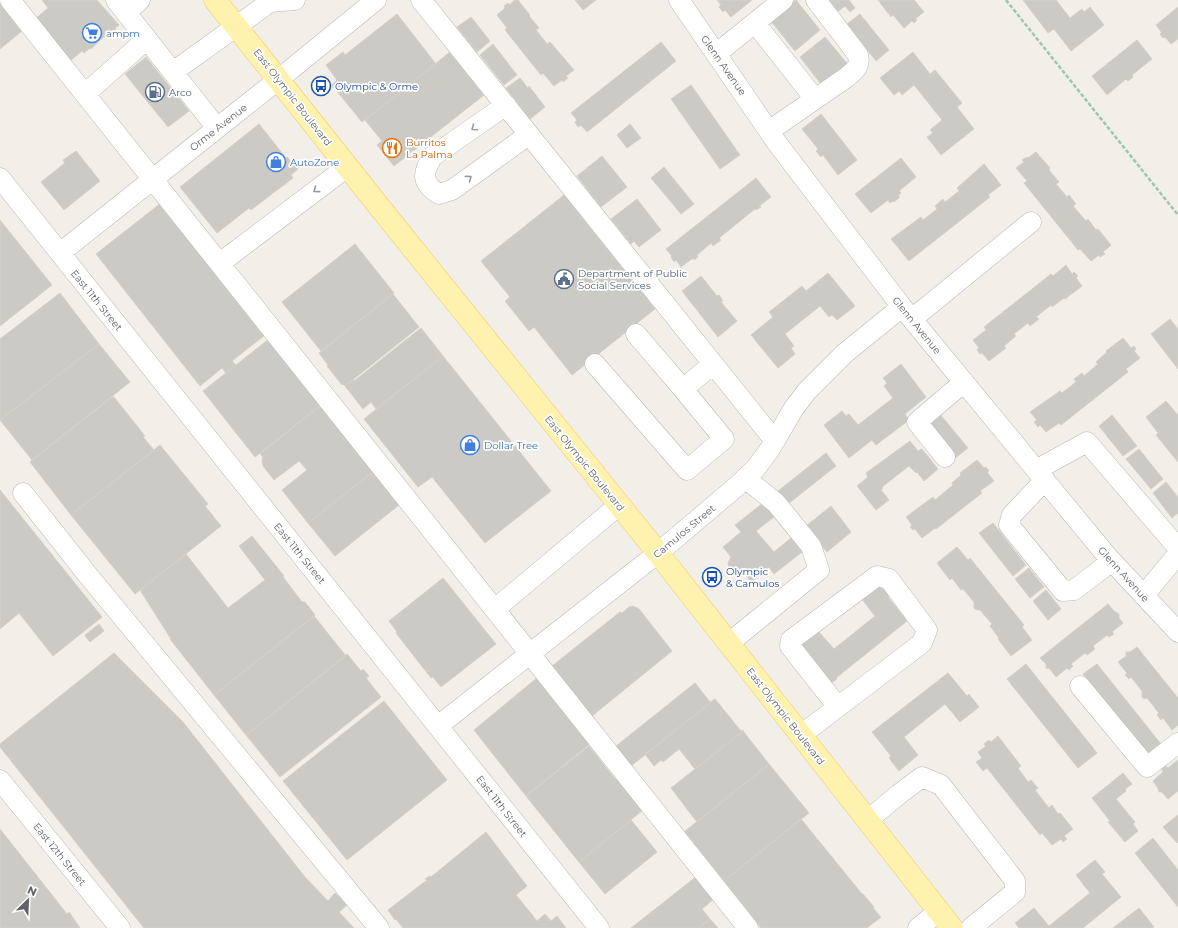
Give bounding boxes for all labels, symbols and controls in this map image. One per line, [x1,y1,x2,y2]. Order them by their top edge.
supermarket icon: ampm [81,22,103,44]
place label: ampm [106,27,140,40]
street label: Glenn Avenue [698,33,749,98]
street label: East Olympic Boulevard [251,46,335,149]
bus stop icon: Olympic & Orme [310,75,332,97]
place label: Olympic & Orme [335,80,418,93]
fuel station icon: Arco [144,81,166,103]
place label: Arco [169,86,192,99]
street label: Orme Avenue [187,101,250,154]
one-way arrow [471,123,478,130]
place label: Burritos La Palma [406,136,453,161]
restaurant icon: Burritos La Palma [381,137,403,159]
shop icon: AutoZone [265,151,287,173]
place label: AutoZone [290,156,339,169]
one-way arrow [464,176,471,183]
one-way arrow [313,185,320,193]
street label: East 11th Street [68,267,125,334]
place label: Department of Public Social Services [578,267,688,292]
public building icon: Department of Public Social Services [553,268,575,290]
street label: Glenn Avenue [889,294,944,357]
street label: East Olympic Boulevard [542,413,627,514]
shop icon: Dollar Tree [459,434,481,456]
place label: Dollar Tree [484,439,538,452]
street label: Camulos Street [651,502,718,561]
street label: East 11th Street [271,520,328,587]
street label: Glenn Avenue [1095,544,1152,605]
place label: Olympic & Camulos [726,565,780,590]
bus stop icon: Olympic & Camulos [701,566,723,588]
street label: East Olympic Boulevard [744,665,828,768]
street label: East 11th Street [473,773,530,840]
street label: East 12th Street [30,820,89,888]
north arrow [8,880,48,920]
text: N [25,883,39,899]

